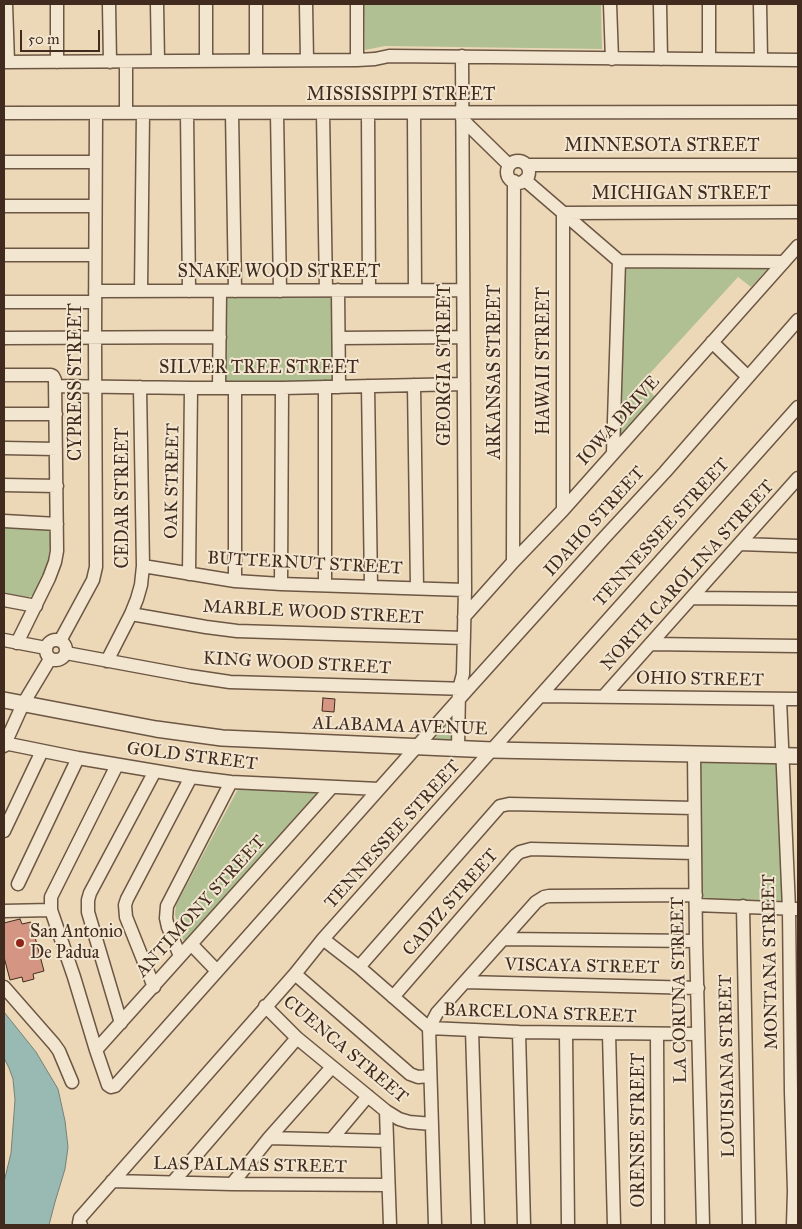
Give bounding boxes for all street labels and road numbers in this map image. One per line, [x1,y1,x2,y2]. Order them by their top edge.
street label: MISSISSIPPI STREET [307,85,495,107]
street label: MINNESOTA STREET [564,136,760,158]
street label: MICHIGAN STREET [591,184,771,206]
street label: SNAKE WOOD STREET [178,262,380,284]
street label: GEORGIA STREET [435,284,457,446]
street label: ARKANSAS STREET [485,284,507,460]
street label: HAWAII STREET [534,287,556,435]
street label: CYPRESS STREET [66,303,88,461]
street label: SILVER TREE STREET [159,358,359,380]
street label: IOWA DRIVE [573,372,665,470]
street label: OAK STREET [161,423,185,539]
street label: CEDAR STREET [113,427,135,569]
street label: TENNESSEE STREET [590,454,734,612]
street label: IDAHO STREET [540,463,650,581]
street label: NORTH CAROLINA STREET [597,476,779,676]
street label: BUTTERNUT STREET [207,548,403,580]
street label: MARBLE WOOD STREET [202,596,424,630]
street label: KING WOOD STREET [202,648,392,680]
street label: OHIO STREET [636,668,764,692]
street label: ALABAMA AVENUE [312,713,488,741]
street label: GOLD STREET [125,738,259,776]
street label: TENNESSEE STREET [321,756,465,914]
street label: ANTIMONY STREET [132,832,270,982]
street label: CADIZ STREET [399,845,503,961]
street label: MONTANA STREET [759,874,783,1050]
street label: LA CORUNA STREET [668,897,692,1083]
street label: VISCAYA STREET [504,955,660,979]
street label: LOUISIANA STREET [716,974,740,1158]
street label: CUENCA STREET [278,992,412,1108]
street label: BARCELONA STREET [443,1000,637,1028]
street label: ORENSE STREET [629,1053,651,1207]
street label: LAS PALMAS STREET [153,1154,347,1178]

